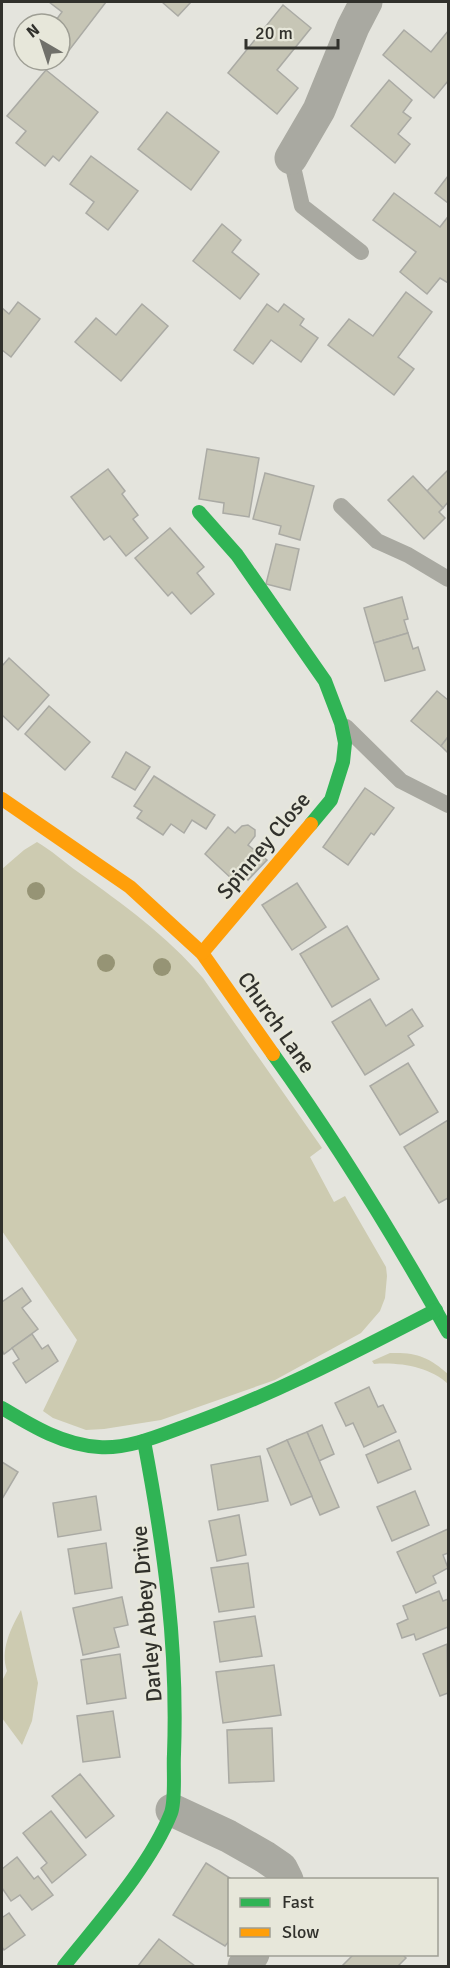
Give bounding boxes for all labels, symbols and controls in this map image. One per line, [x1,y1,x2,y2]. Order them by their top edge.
north arrow [12,12,72,72]
scale bar [246,12,338,50]
text: N [23,20,44,42]
text: 20 m [255,22,293,44]
street label: Spinney Close [211,786,316,904]
street label: Church Lane [232,966,321,1078]
street label: Darley Abbey Drive [125,1525,168,1703]
legend [228,1878,438,1956]
text: Fast [282,1891,314,1913]
text: Slow [282,1921,319,1943]

